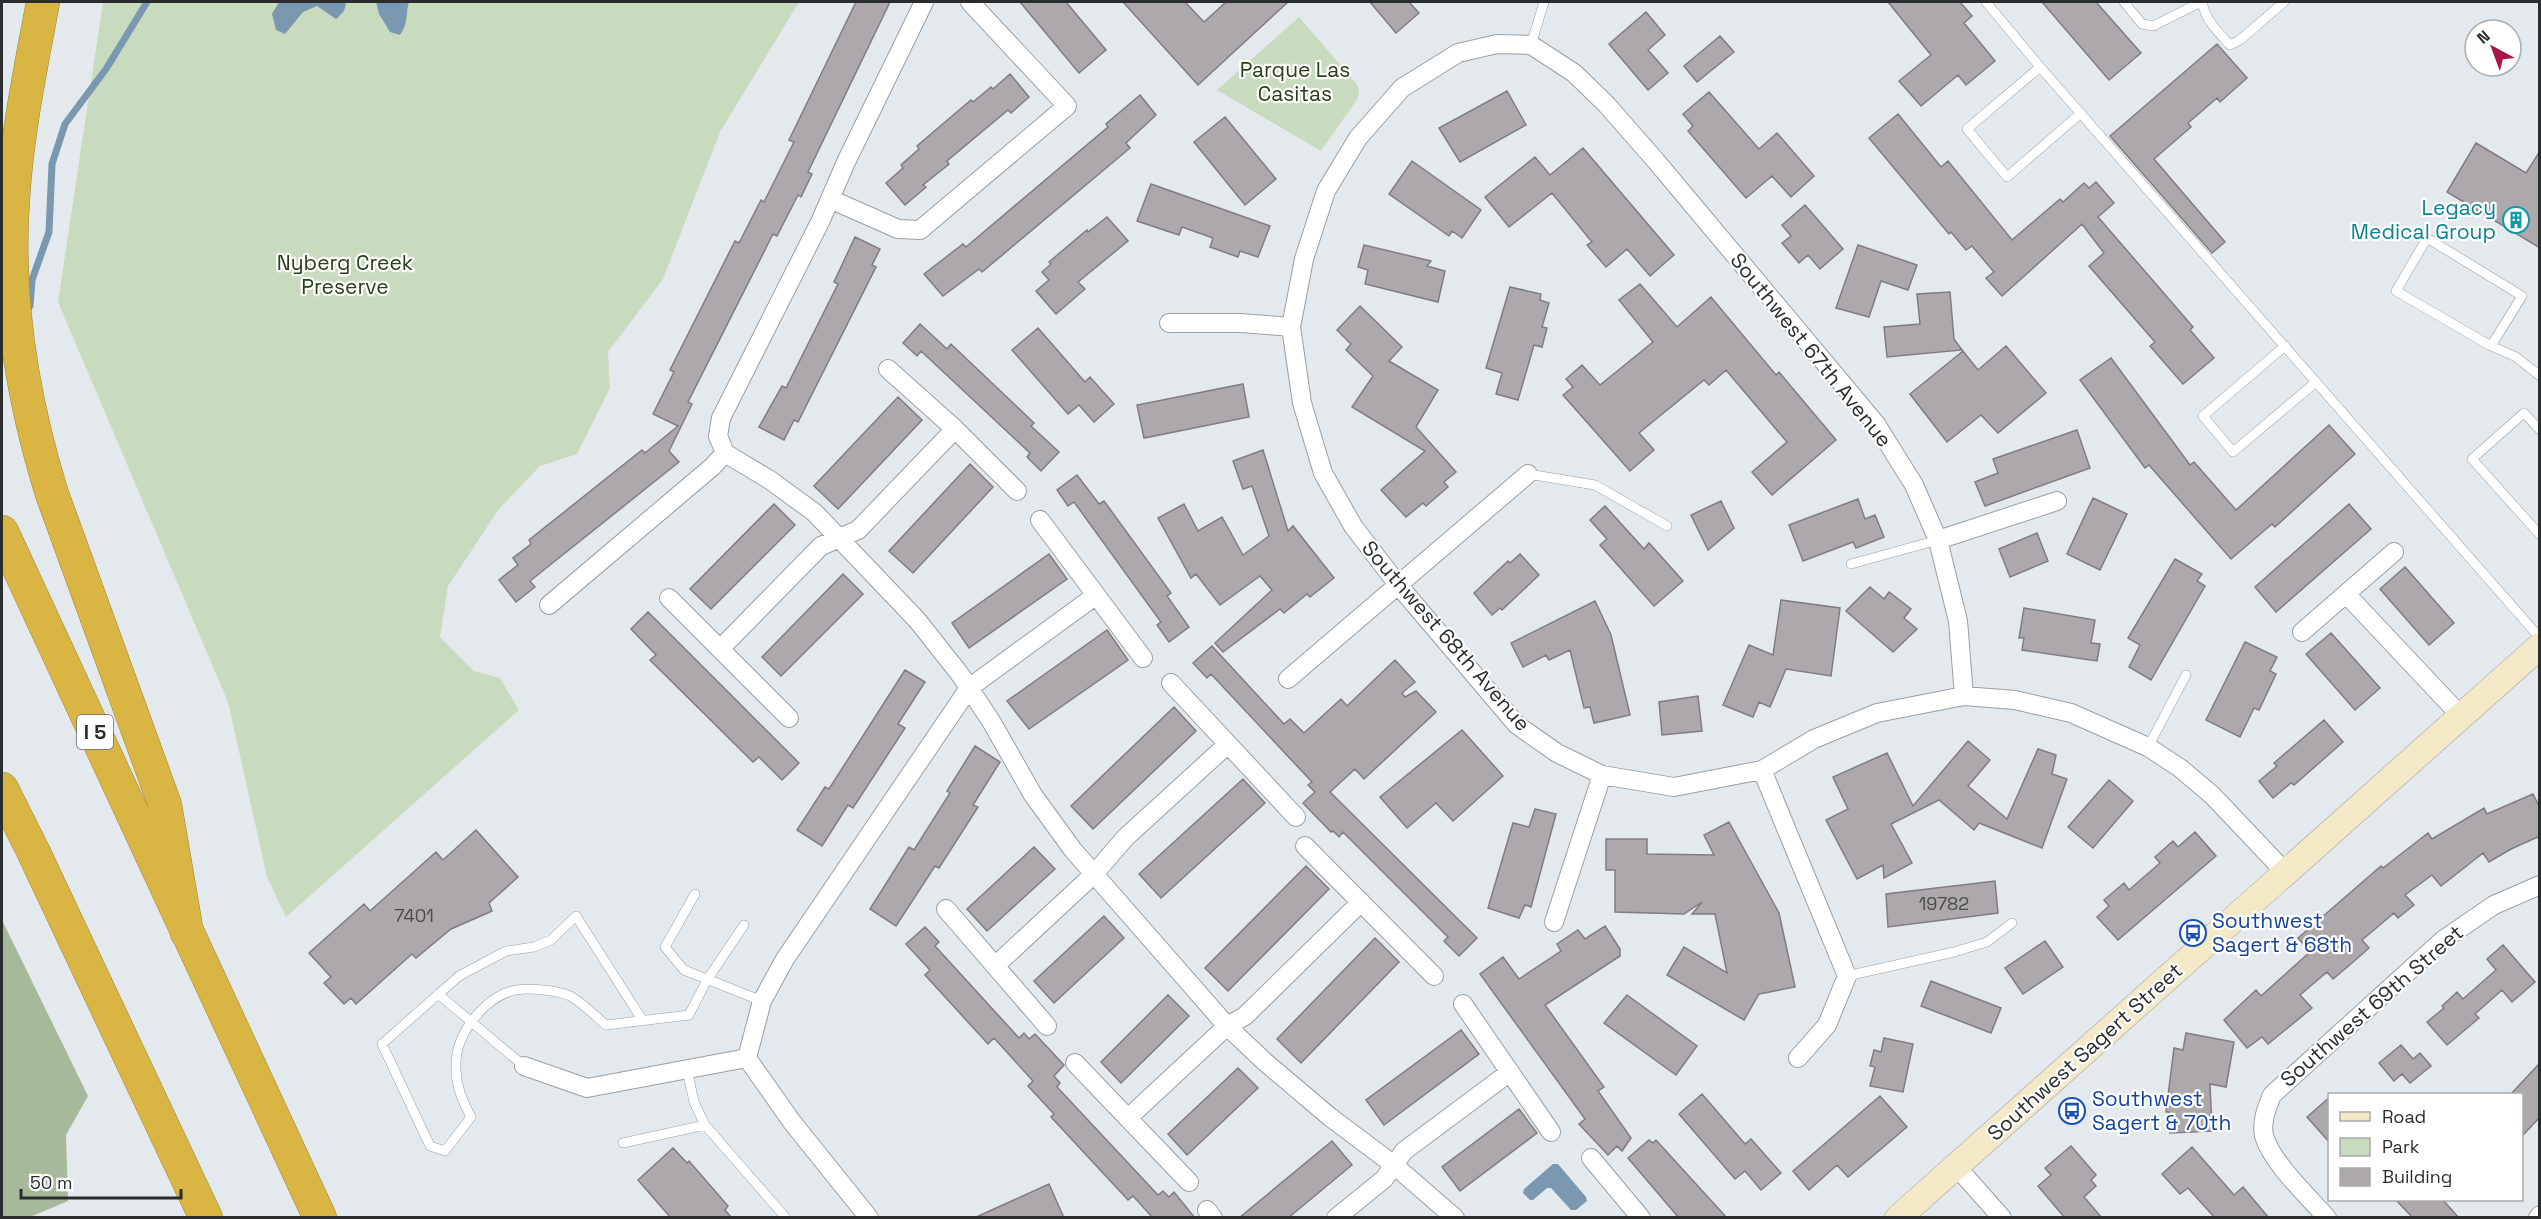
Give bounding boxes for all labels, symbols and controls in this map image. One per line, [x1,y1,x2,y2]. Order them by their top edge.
north arrow [2463,18,2523,78]
text: N [2473,26,2494,49]
park label: Parque Las Casitas [1240,56,1350,107]
place label: Legacy Medical Group [2351,194,2496,245]
building icon: Legacy Medical Group [2501,205,2531,235]
street label: Southwest 67th Avenue [1725,247,1898,452]
park label: Nyberg Creek Preserve [277,249,413,300]
street label: Southwest 68th Avenue [1356,535,1537,737]
road number: I 5 [77,715,113,749]
house number: 19782 [1919,892,1969,915]
house number: 7401 [394,904,434,927]
place label: Southwest Sagert & 68th [2212,907,2352,958]
bus stop icon: Southwest Sagert & 68th [2178,918,2208,948]
street label: Southwest 69th Street [2275,919,2469,1093]
street label: Southwest Sagert Street [1981,957,2188,1147]
place label: Southwest Sagert & 70th [2092,1085,2231,1136]
legend [2328,1093,2523,1201]
bus stop icon: Southwest Sagert & 70th [2057,1096,2087,1126]
text: Road [2382,1105,2426,1128]
text: Park [2382,1135,2420,1158]
scale bar [21,1162,182,1200]
text: Building [2382,1165,2452,1188]
text: 50 m [30,1171,72,1194]

